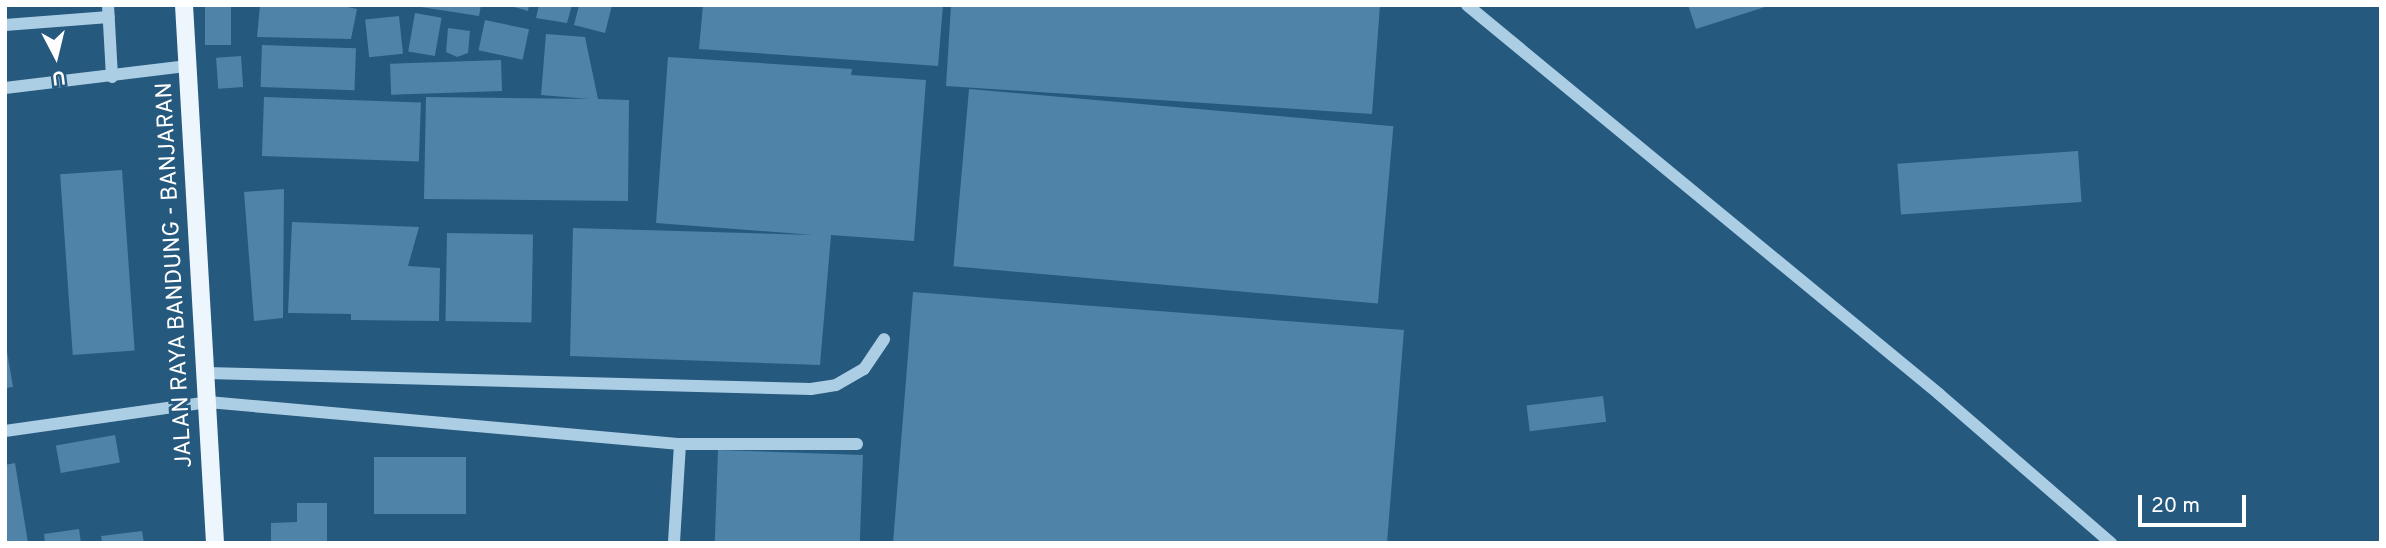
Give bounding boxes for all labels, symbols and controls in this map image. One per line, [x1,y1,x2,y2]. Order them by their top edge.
north arrow [21,21,91,91]
text: U [50,64,67,90]
street label: JALAN RAYA BANDUNG - BANJARAN [152,81,200,469]
scale bar [2141,482,2250,526]
text: 20 m [2151,493,2200,520]

